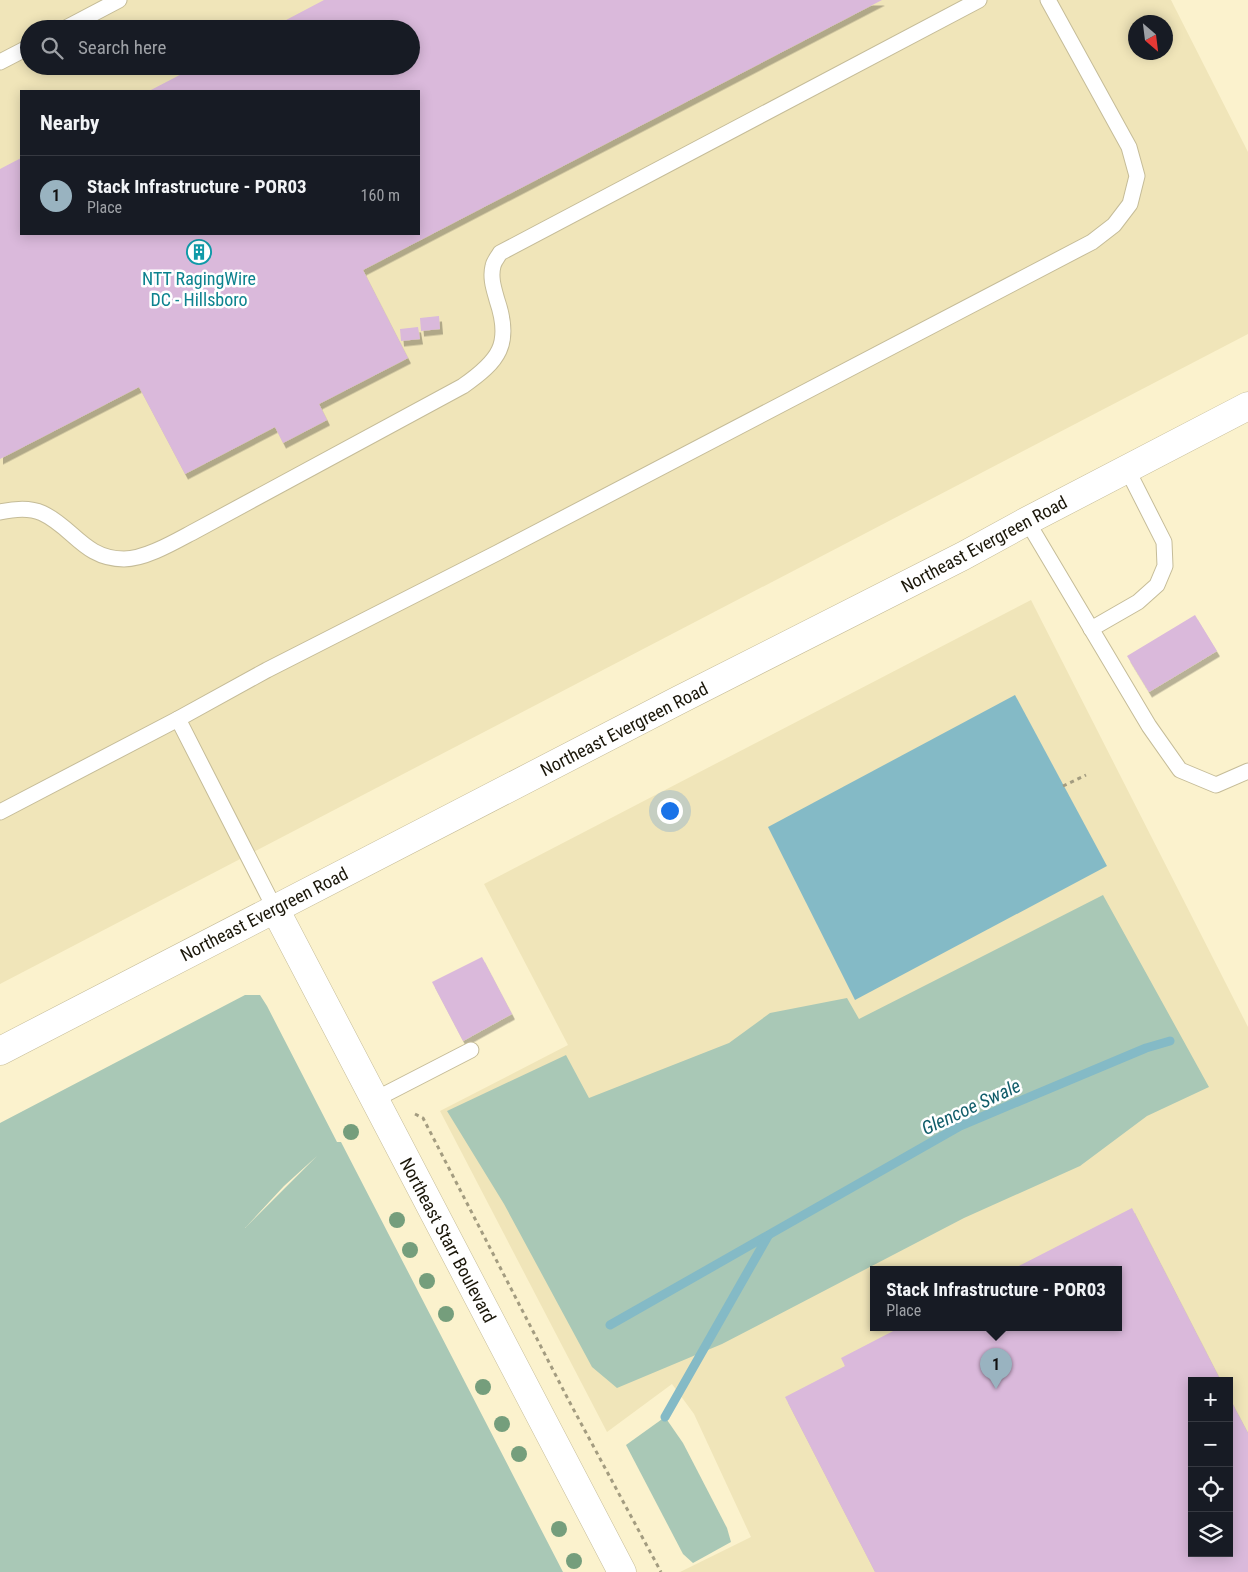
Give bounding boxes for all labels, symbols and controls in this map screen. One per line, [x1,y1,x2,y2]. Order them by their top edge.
north arrow [1128,15,1173,60]
search box [20,20,420,75]
icon: search [38,34,66,62]
text: Search here [78,36,166,59]
text: Nearby [40,111,99,135]
text: Stack Infrastructure - POR03 [87,175,307,198]
text: 1 [52,186,60,205]
text: 160 m [361,186,400,205]
text: Place [87,198,122,217]
building icon: NTT RagingWire DC - Hillsboro [186,239,212,265]
place label: NTT RagingWire DC - Hillsboro [142,268,256,310]
street label: Northeast Evergreen Road [897,491,1071,597]
street label: Northeast Evergreen Road [537,678,711,780]
your location [657,798,683,824]
street label: Northeast Evergreen Road [177,863,351,965]
water label: Glencoe Swale [918,1074,1024,1140]
street label: Northeast Starr Boulevard [396,1154,500,1326]
popup [870,1266,1122,1331]
text: Stack Infrastructure - POR03 [886,1278,1106,1301]
text: Place [886,1301,921,1320]
pin: 1 [980,1348,1012,1389]
map controls [1188,1377,1233,1557]
button: + [1188,1377,1233,1422]
button: − [1188,1422,1233,1467]
button: locate [1188,1467,1233,1512]
button: layers [1188,1512,1233,1557]

